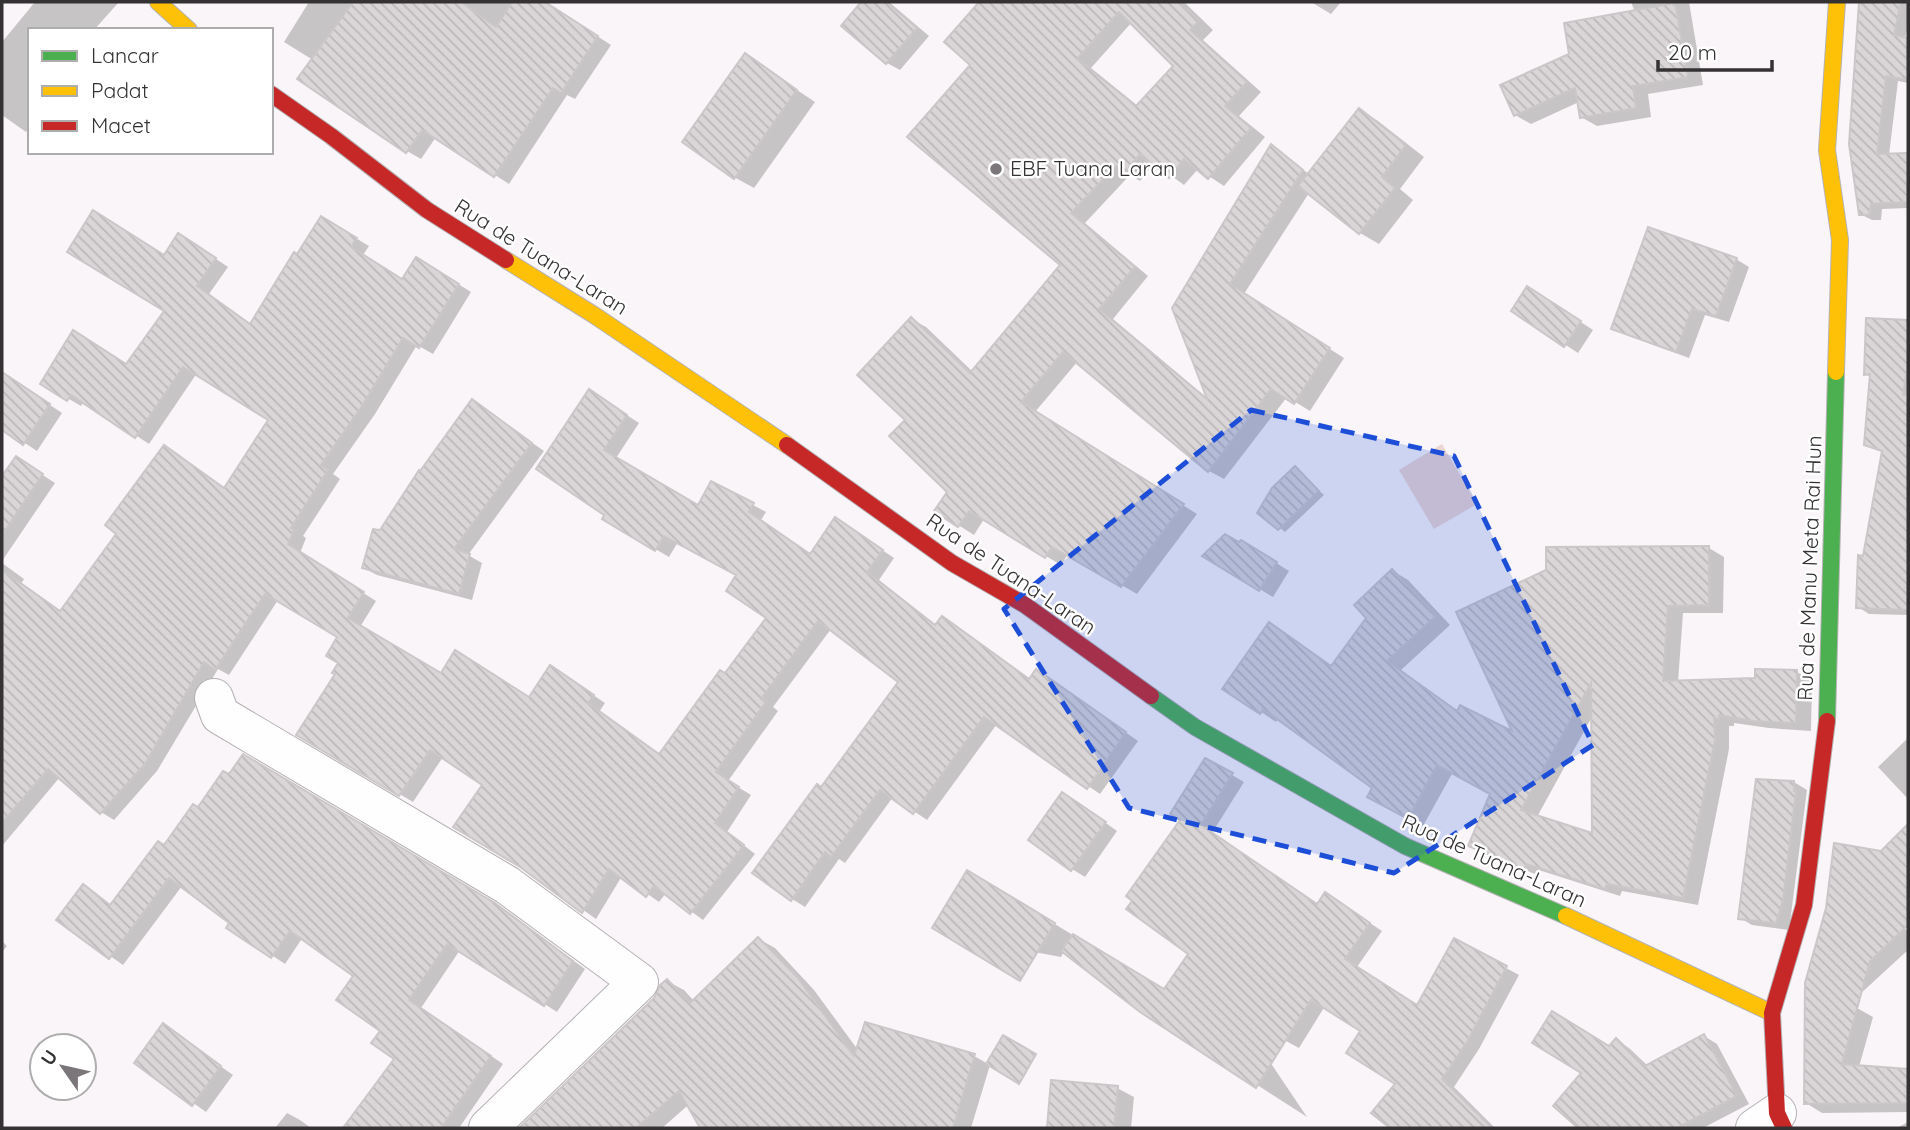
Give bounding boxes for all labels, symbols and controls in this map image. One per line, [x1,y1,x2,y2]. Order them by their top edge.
legend [28,28,273,154]
scale bar [1658,28,1772,72]
text: 20 m [1668,39,1717,65]
text: Lancar [91,42,159,68]
text: Padat [91,77,149,103]
text: Macet [91,112,151,138]
place label: EBF Tuana Laran [1010,155,1175,181]
marker: EBF Tuana Laran [988,161,1004,177]
street label: Rua de Tuana-Laran [450,192,633,320]
street label: Rua de Manu Meta Rai Hun [1791,435,1827,701]
street label: Rua de Tuana-Laran [922,507,1101,640]
street label: Rua de Tuana-Laran [1398,808,1591,912]
north arrow [28,1032,98,1102]
text: U [35,1045,63,1070]

